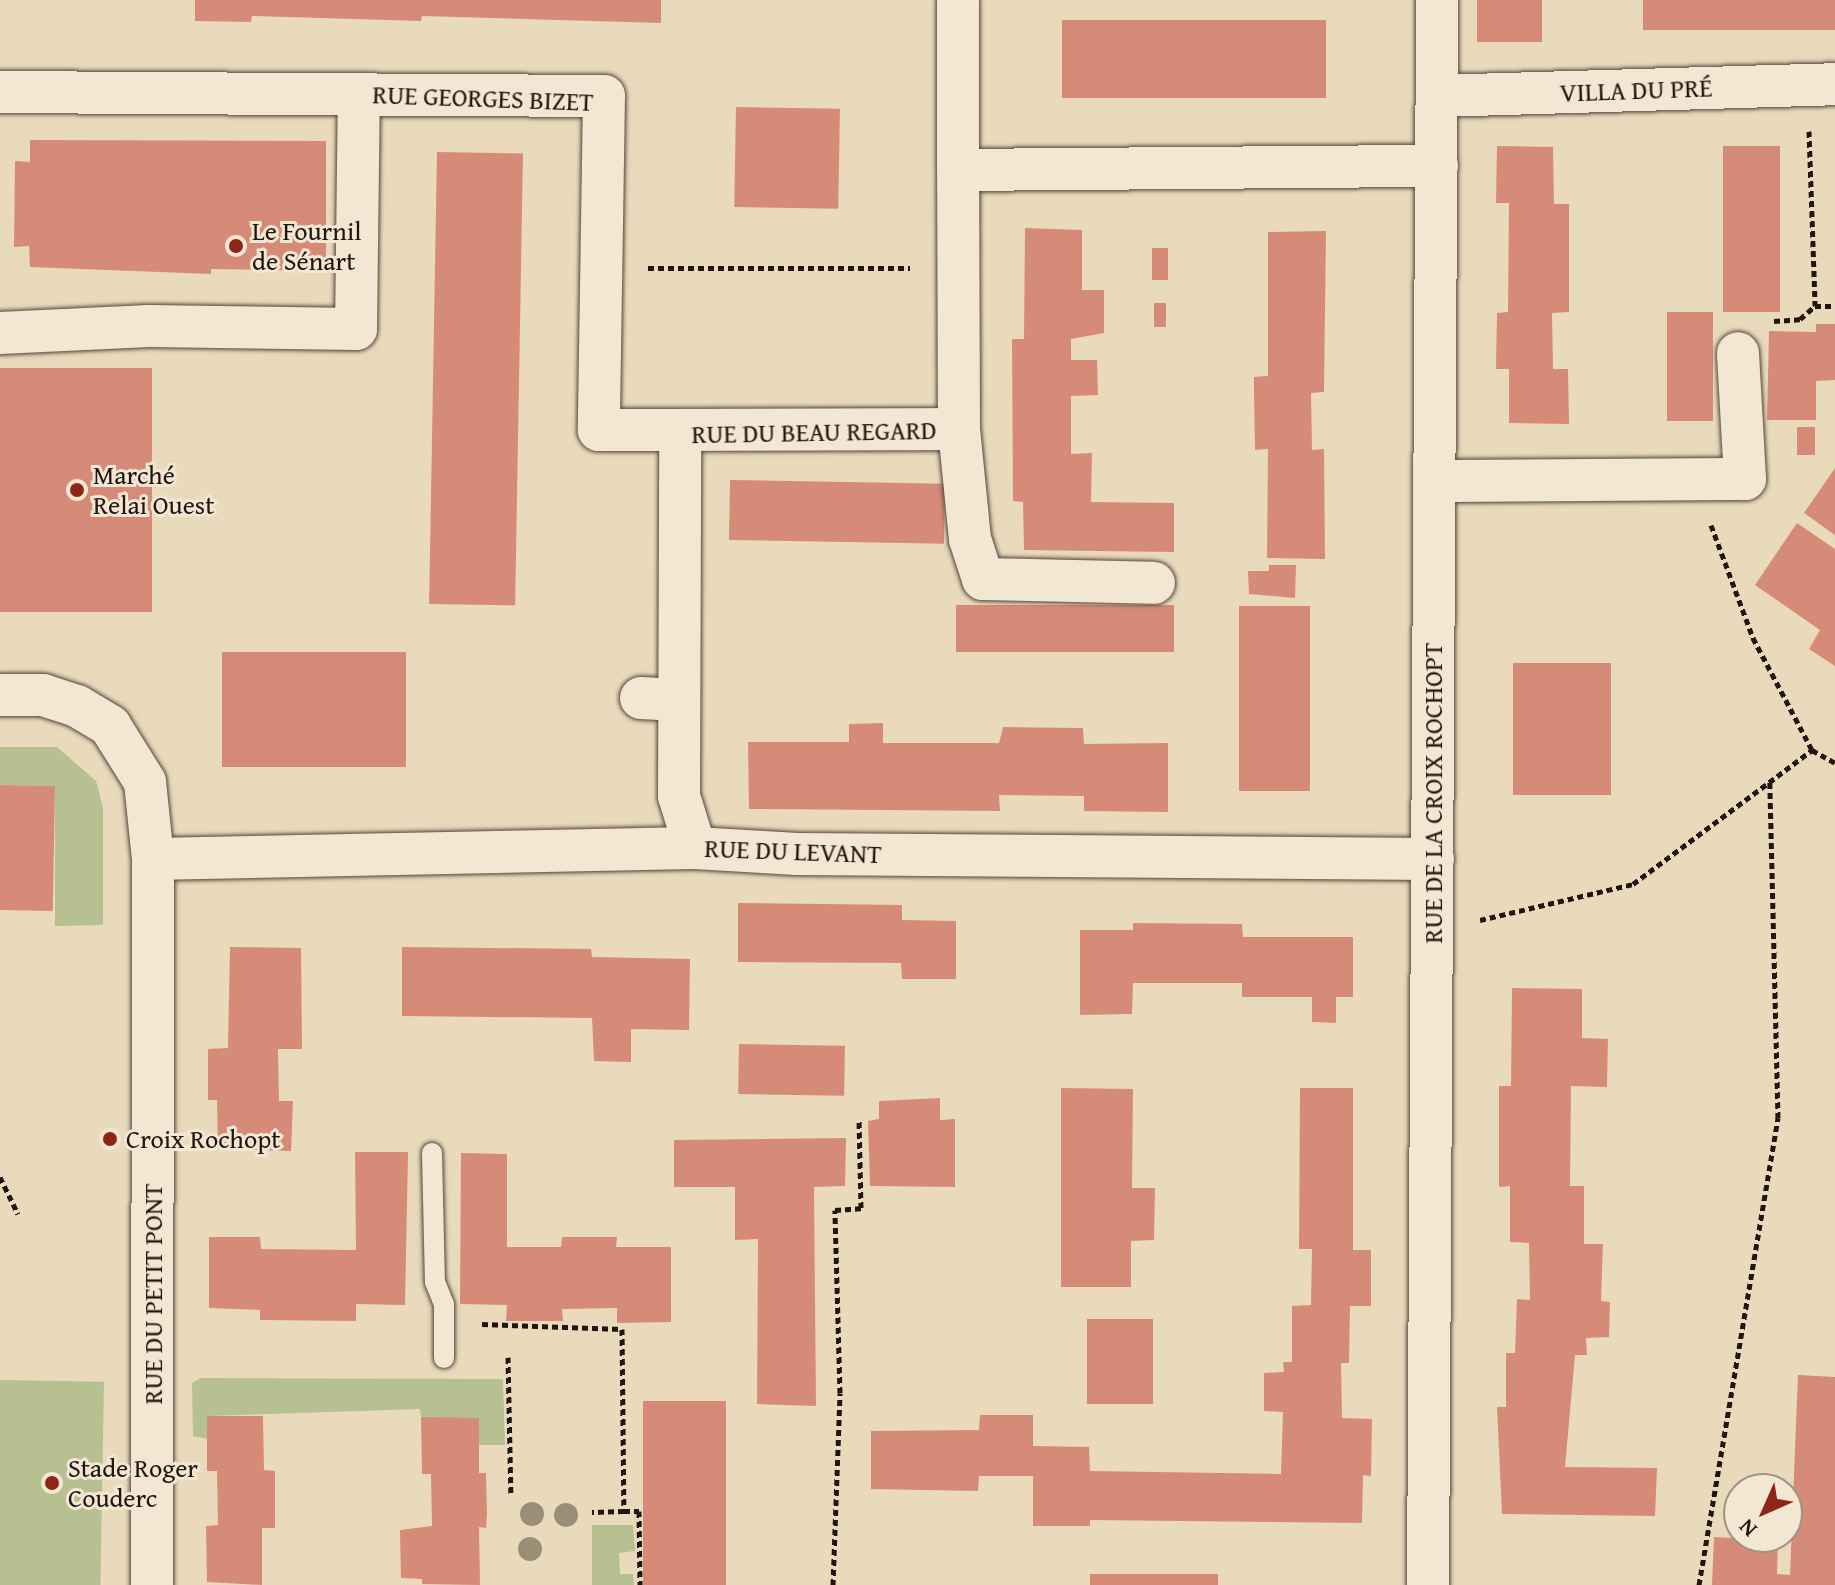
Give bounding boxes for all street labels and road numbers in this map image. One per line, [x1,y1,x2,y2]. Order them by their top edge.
street label: VILLA DU PRÉ [1559,72,1713,108]
street label: RUE GEORGES BIZET [372,79,594,117]
street label: RUE DU BEAU REGARD [691,414,937,450]
street label: RUE DE LA CROIX ROCHOPT [1417,642,1449,944]
street label: RUE DU LEVANT [704,832,882,870]
street label: RUE DU PETIT PONT [137,1184,169,1404]

